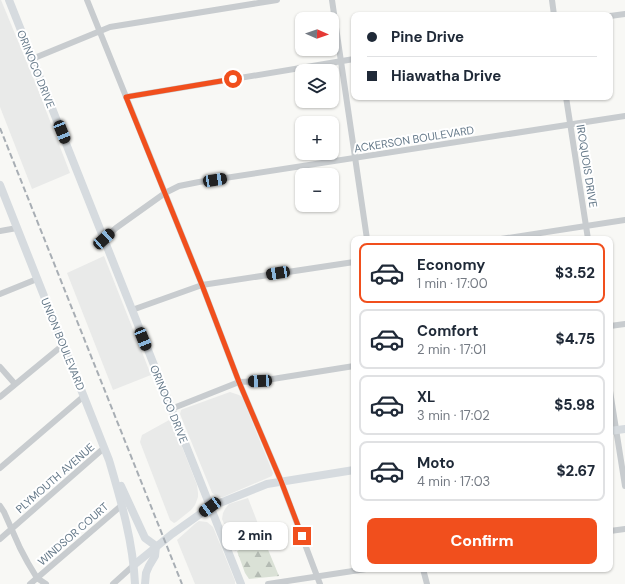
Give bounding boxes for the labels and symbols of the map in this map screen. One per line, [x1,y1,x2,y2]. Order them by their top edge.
north arrow [295,12,339,56]
street label: ORINOCO DRIVE [14,28,58,110]
route start [224,70,242,88]
car [52,119,72,145]
street label: ACKERSON BOULEVARD [353,123,475,155]
street label: IROQUOIS DRIVE [574,123,600,209]
car [202,172,228,188]
car [91,227,117,251]
car [265,265,291,281]
street label: UNION BOULEVARD [38,296,88,393]
car [133,326,153,352]
street label: ORINOCO DRIVE [147,363,191,445]
car [248,374,272,388]
street label: PLYMOUTH AVENUE [13,440,97,516]
car [197,495,223,519]
street label: WINDSOR COURT [35,500,111,568]
callout: 2 min [222,522,288,550]
route end [293,527,311,545]

